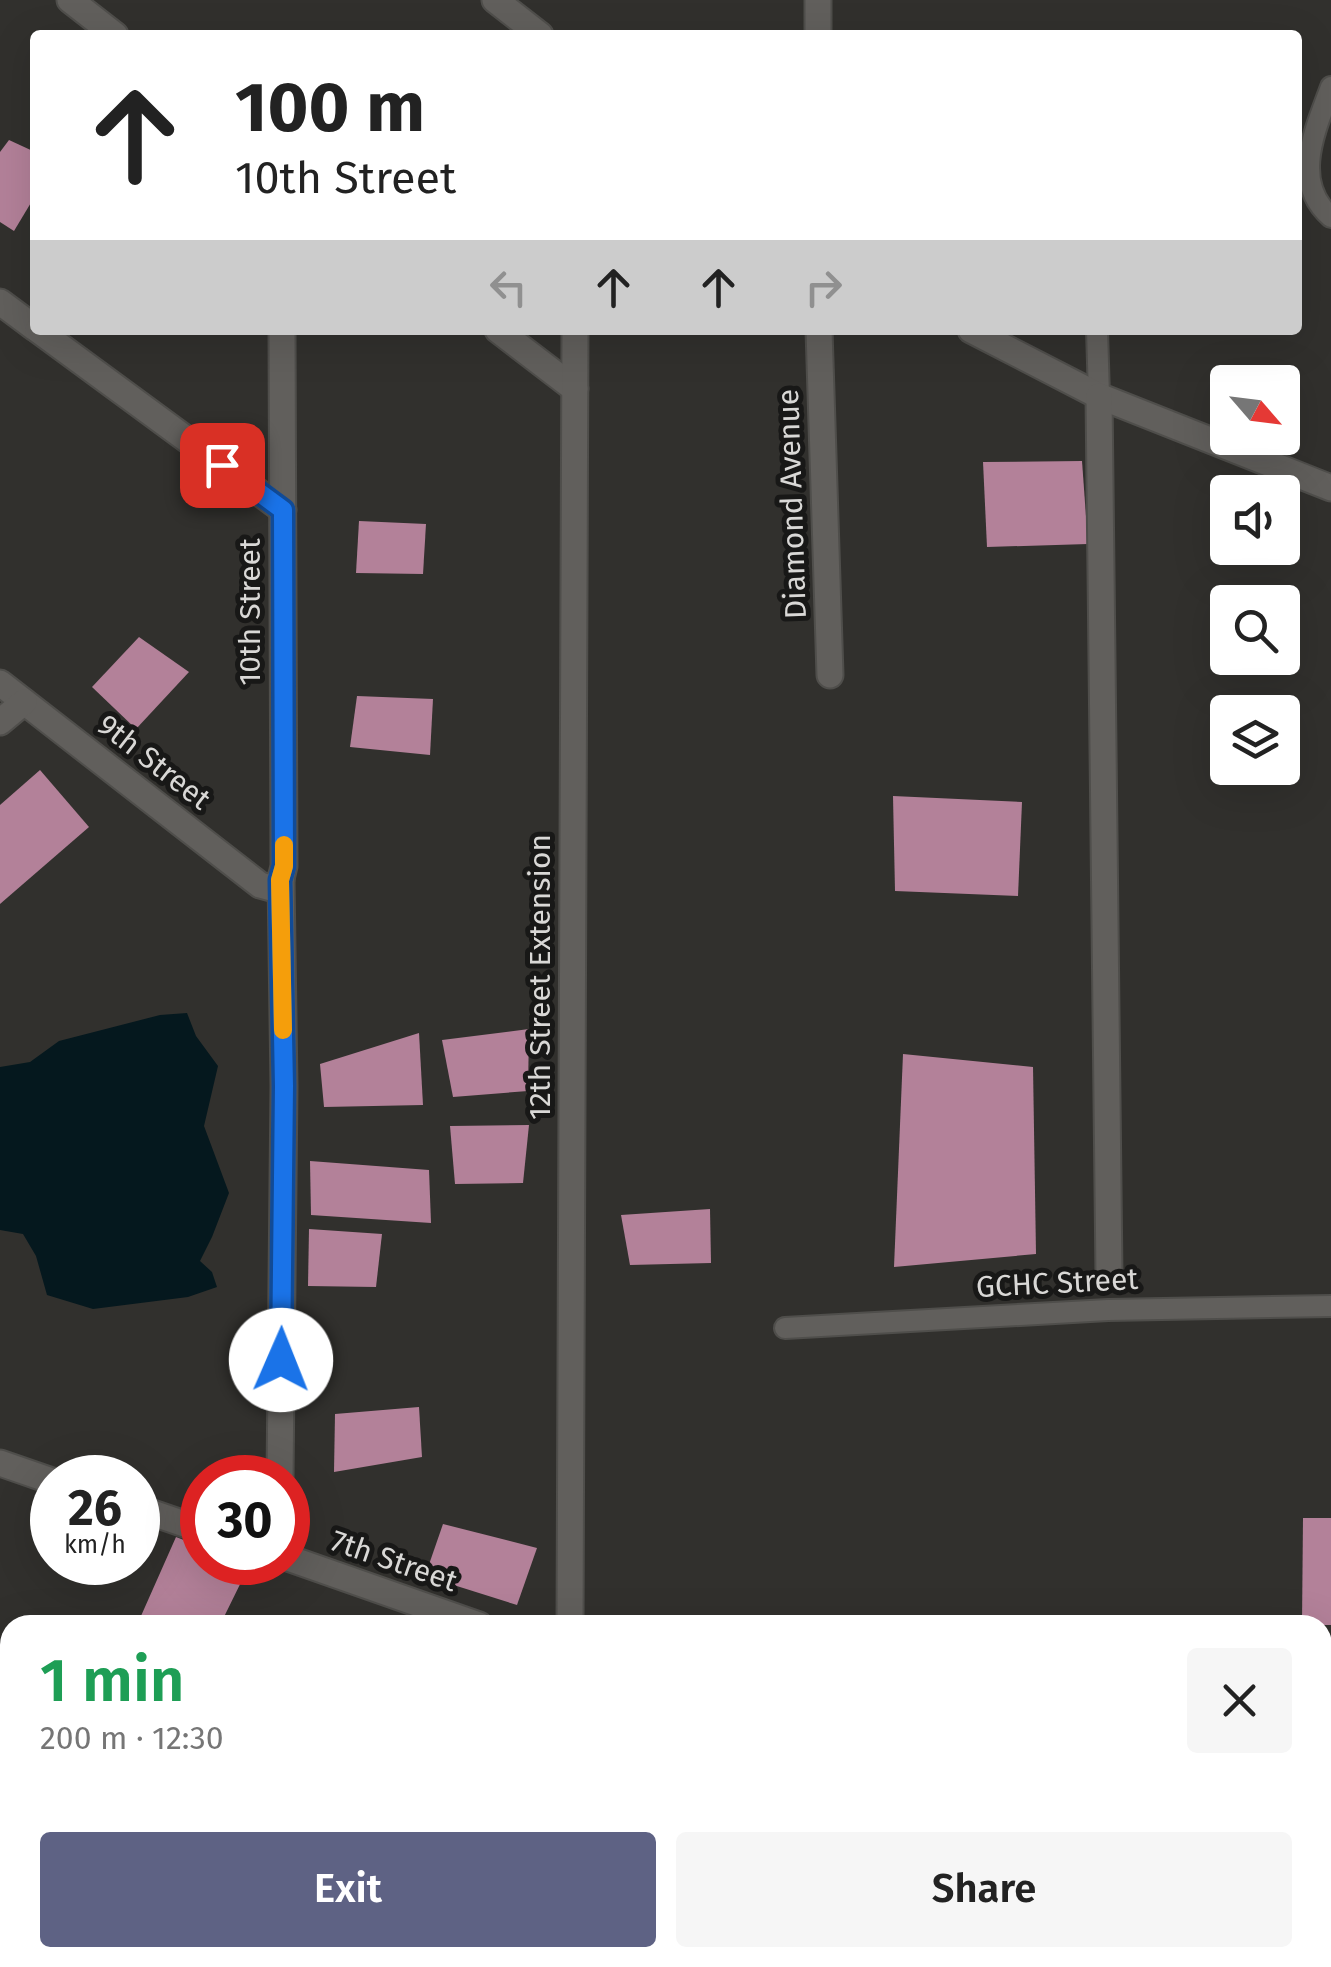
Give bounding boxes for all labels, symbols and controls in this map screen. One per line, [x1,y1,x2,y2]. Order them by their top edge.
text: 100 m [235,66,425,150]
icon: ahead [70,70,200,200]
text: 10th Street [235,151,456,205]
icon: left [481,260,536,315]
icon: ahead [586,260,641,315]
icon: ahead [691,260,746,315]
icon: right [796,260,851,315]
north arrow [1210,365,1300,455]
map controls [1210,365,1300,785]
street label: Diamond Avenue [770,388,814,620]
pin [180,423,265,508]
icon: arrive [195,438,250,493]
button: sound [1210,475,1300,565]
street label: 10th Street [232,538,268,686]
button: search [1210,585,1300,675]
button: layers [1210,695,1300,785]
street label: 9th Street [90,707,218,817]
street label: 12th Street Extension [522,834,558,1120]
street label: GCHC Street [975,1261,1139,1305]
position arrow [229,1308,333,1412]
speed limit sign: 30 [180,1455,310,1585]
text: 26 [68,1478,122,1538]
street label: 7th Street [326,1523,462,1599]
text: km/h [64,1530,126,1560]
text: 1 min [40,1645,185,1717]
button: close [1187,1648,1292,1753]
text: 200 m · 12:30 [40,1719,224,1757]
button: Exit [40,1832,656,1947]
button: Share [676,1832,1292,1947]

